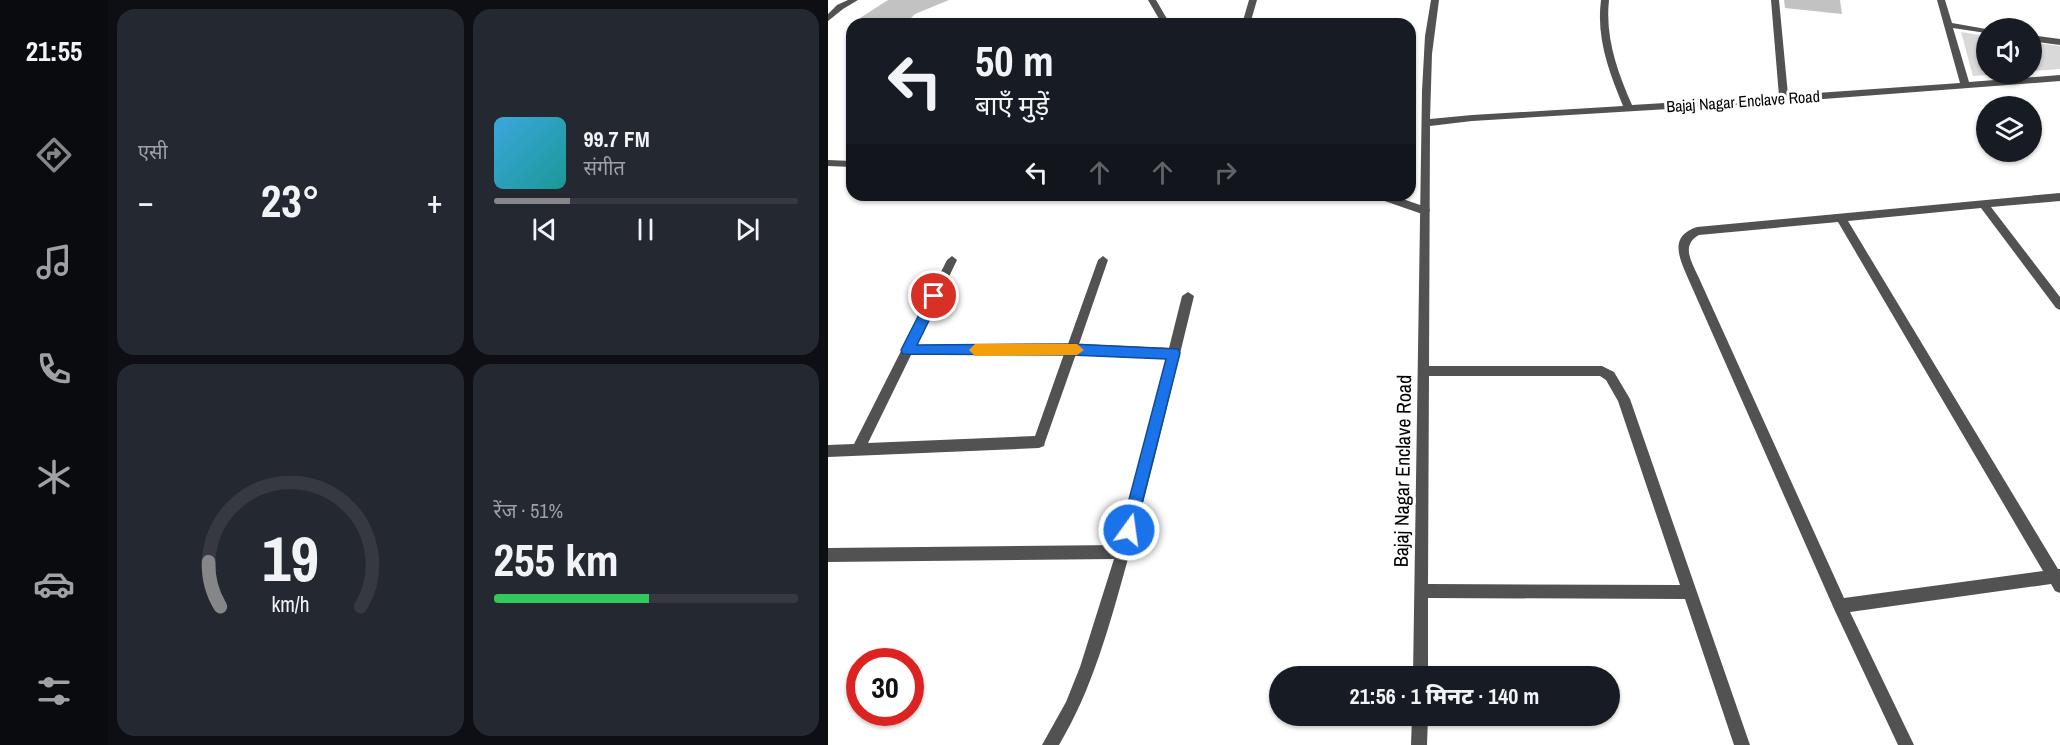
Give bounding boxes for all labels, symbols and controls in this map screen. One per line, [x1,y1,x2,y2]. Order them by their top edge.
map controls [1976,18,2042,162]
button: sound [1976,18,2042,84]
text: 21:55 [26,33,82,69]
text: 50 m [975,33,1054,89]
icon: left [876,42,954,120]
street label: Bajaj Nagar Enclave Road [1665,85,1821,117]
text: बाएँ मुड़ें [975,87,1049,123]
button: layers [1976,96,2042,162]
text: 99.7 FM [584,124,650,154]
icon: directions [33,134,75,176]
text: एसी [138,138,168,165]
text: संगीत [584,154,625,181]
icon: left [1020,156,1053,189]
icon: ahead [1083,156,1116,189]
icon: ahead [1146,156,1179,189]
icon: right [1209,156,1242,189]
text: 23° [261,170,320,231]
text: − [138,179,154,223]
text: + [427,179,442,223]
icon: previous [528,213,561,246]
icon: pause [629,213,662,246]
icon: next [731,213,764,246]
icon: music [33,241,75,283]
pin [908,270,959,321]
icon: arrive [917,279,950,312]
icon: phone [33,348,75,390]
street label: Bajaj Nagar Enclave Road [1387,375,1417,567]
icon: climate [33,456,75,498]
text: रेंज · 51% [494,497,563,524]
position arrow [1097,498,1161,562]
text: 19 [262,516,319,600]
text: 255 km [494,529,619,590]
icon: car [33,563,75,605]
text: km/h [271,590,309,619]
speed limit sign: 30 [846,648,924,726]
icon: filters [33,670,75,712]
text: 21:56 · 1 मिनट · 140 m [1350,681,1539,711]

